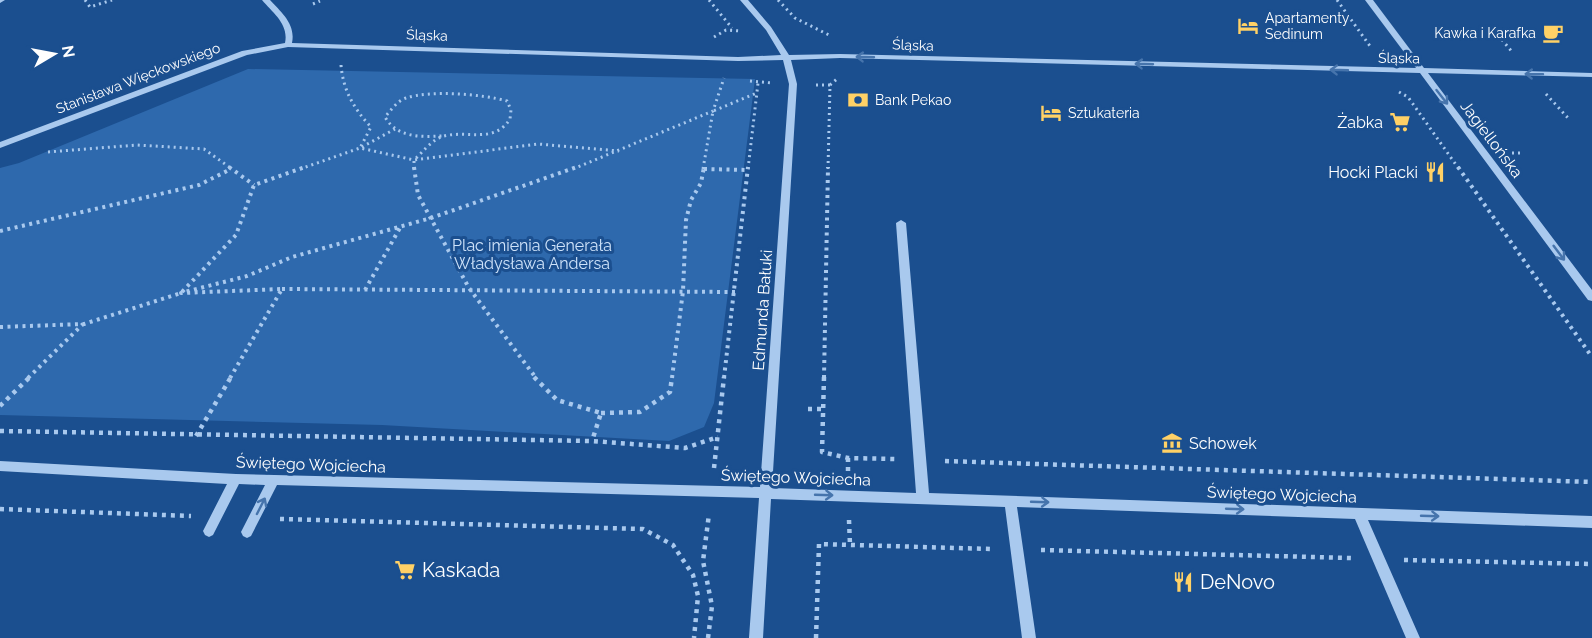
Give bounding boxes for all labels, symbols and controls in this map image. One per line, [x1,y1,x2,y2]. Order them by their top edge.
place label: Apartamenty Sedinum [1265,10,1350,42]
hotel icon: Apartamenty Sedinum [1236,14,1260,38]
cafe icon: Kawka i Karafka [1541,21,1565,45]
north arrow [24,24,84,84]
street label: Śląska [406,25,448,44]
place label: Kawka i Karafka [1434,25,1536,41]
street label: Śląska [892,35,934,54]
street label: Stanisława Więckowskiego [54,39,222,117]
text: N [58,44,79,59]
street label: Śląska [1378,49,1420,66]
one-way arrow [855,51,875,62]
one-way arrow [1134,59,1154,70]
one-way arrow [1329,64,1349,75]
one-way arrow [1524,68,1544,80]
bank icon: Bank Pekao [846,88,870,112]
one-way arrow [1435,89,1448,105]
place label: Bank Pekao [875,92,951,108]
street label: Jagiellońska [1456,97,1527,182]
hotel icon: Sztukateria [1039,101,1063,125]
place label: Sztukateria [1068,105,1140,121]
supermarket icon: Żabka [1388,110,1412,134]
place label: Żabka [1337,112,1383,132]
restaurant icon: Hocki Placki [1423,160,1447,184]
place label: Hocki Placki [1328,163,1418,182]
park label: Plac imienia Generała Władysława Andersa [452,236,612,273]
one-way arrow [1552,245,1565,261]
street label: Edmunda Bałuki [749,249,776,371]
museum icon: Schowek [1160,431,1184,455]
place label: Schowek [1189,434,1257,453]
street label: Świętego Wojciecha [236,451,386,477]
street label: Świętego Wojciecha [721,464,871,490]
street label: Świętego Wojciecha [1207,481,1357,507]
one-way arrow [814,489,834,500]
one-way arrow [1030,497,1050,508]
one-way arrow [255,498,267,515]
one-way arrow [1224,504,1244,515]
one-way arrow [1419,511,1439,522]
supermarket icon: Kaskada [393,558,417,582]
place label: Kaskada [422,558,500,582]
restaurant icon: DeNovo [1171,570,1195,594]
place label: DeNovo [1200,570,1275,594]

